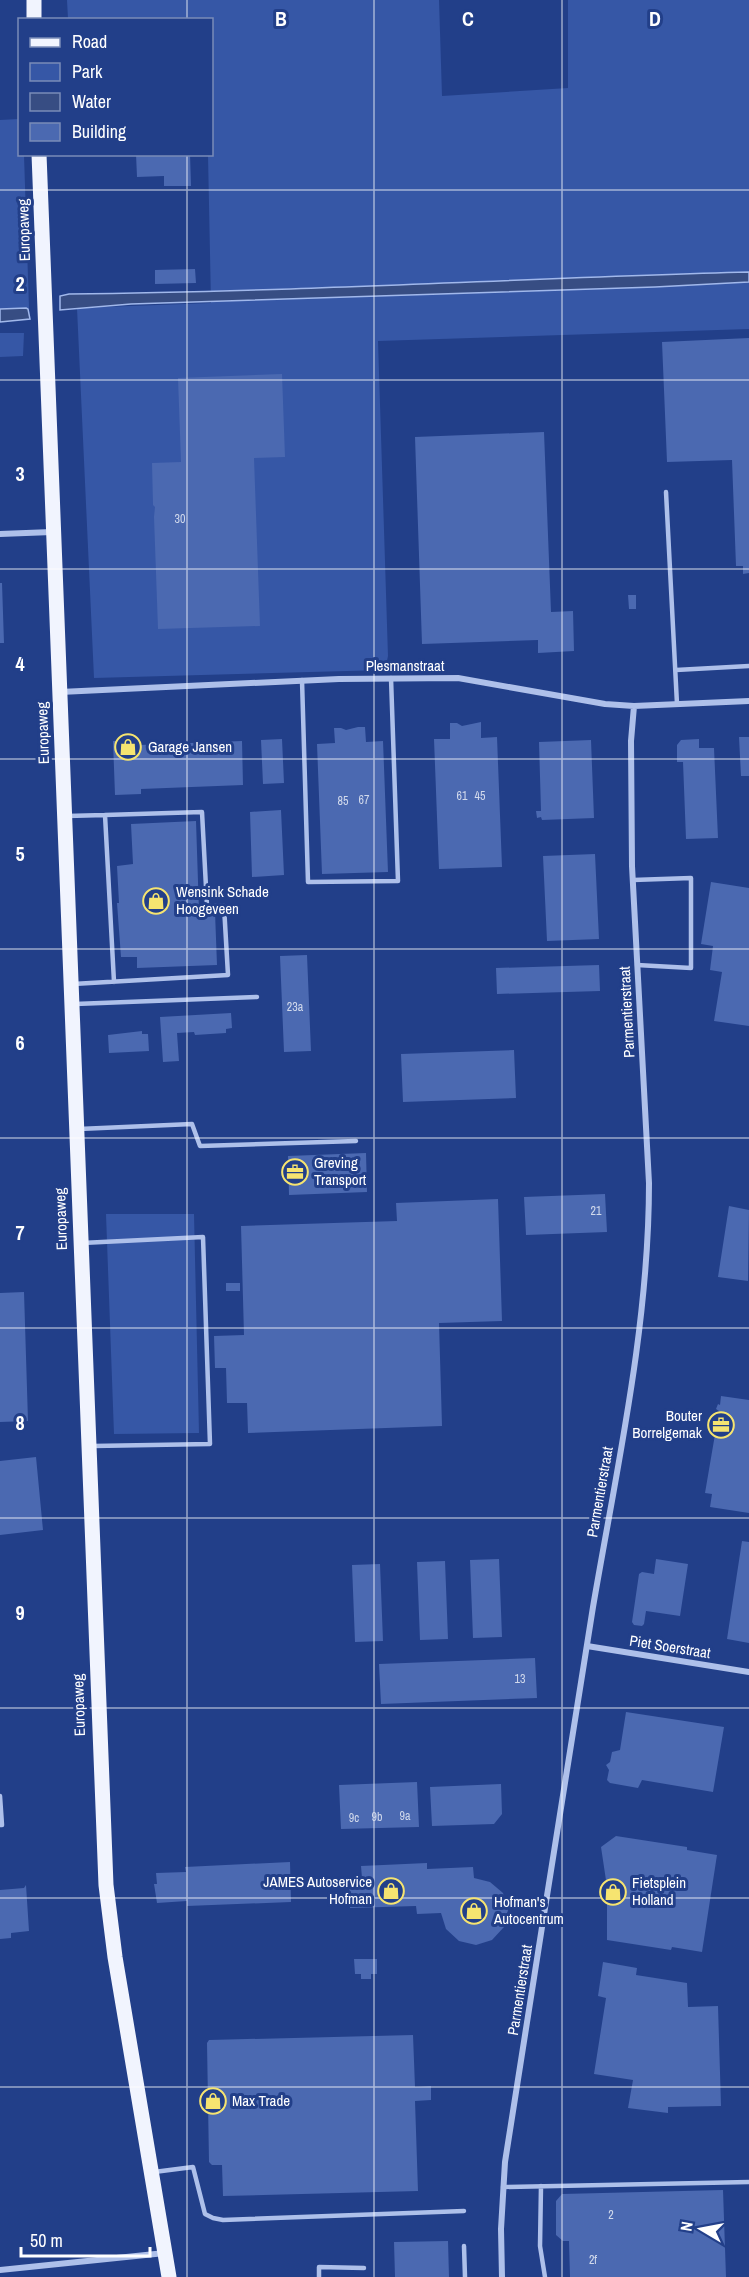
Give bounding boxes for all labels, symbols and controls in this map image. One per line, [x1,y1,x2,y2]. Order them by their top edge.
text: B [275,5,287,32]
text: C [462,5,474,32]
text: D [649,5,661,32]
legend [18,18,213,156]
text: Road [72,29,107,54]
text: Park [72,59,103,84]
text: Water [72,89,111,114]
text: Building [72,119,127,144]
street label: Europaweg [12,198,35,261]
text: 2 [15,270,25,297]
text: 3 [15,460,25,487]
house number: 30 [175,511,185,527]
text: 4 [15,650,25,677]
street label: Plesmanstraat [366,655,445,676]
street label: Europaweg [31,701,54,764]
shop icon: Garage Jansen [113,732,143,762]
place label: Garage Jansen [148,736,232,757]
house number: 61 [457,788,468,804]
house number: 45 [475,788,486,804]
house number: 67 [359,792,370,808]
house number: 85 [338,793,349,809]
text: 5 [15,840,25,867]
place label: Wensink Schade Hoogeveen [176,881,269,919]
shop icon: Wensink Schade Hoogeveen [141,886,171,916]
street label: Parmentierstraat [614,965,639,1058]
house number: 23a [287,999,304,1015]
text: 6 [15,1029,25,1056]
place label: Greving Transport [314,1152,367,1190]
office icon: Greving Transport [280,1157,310,1187]
street label: Europaweg [49,1187,72,1250]
house number: 21 [591,1203,602,1219]
text: 7 [15,1219,25,1246]
place label: Bouter Borrelgemak [632,1405,703,1443]
text: 8 [15,1409,25,1436]
office icon: Bouter Borrelgemak [706,1410,736,1440]
street label: Parmentierstraat [581,1444,618,1539]
text: 9 [15,1599,25,1626]
street label: Piet Soerstraat [628,1630,713,1663]
house number: 13 [515,1671,525,1687]
street label: Europaweg [67,1673,90,1736]
house number: 9a [400,1808,411,1824]
house number: 9b [372,1809,382,1825]
house number: 9c [349,1810,359,1826]
place label: JAMES Autoservice Hofman [263,1871,372,1909]
place label: Fietsplein Holland [632,1872,686,1910]
shop icon: JAMES Autoservice Hofman [376,1876,406,1906]
shop icon: Fietsplein Holland [598,1877,628,1907]
place label: Hofman's Autocentrum [493,1891,564,1929]
shop icon: Hofman's Autocentrum [459,1896,489,1926]
street label: Parmentierstraat [502,1942,537,2037]
shop icon: Max Trade [198,2086,228,2116]
place label: Max Trade [232,2090,290,2111]
north arrow [671,2199,731,2259]
house number: 2 [608,2207,614,2223]
scale bar [21,2220,150,2258]
text: N [675,2220,698,2233]
text: 50 m [30,2228,63,2253]
house number: 2f [589,2252,597,2268]

